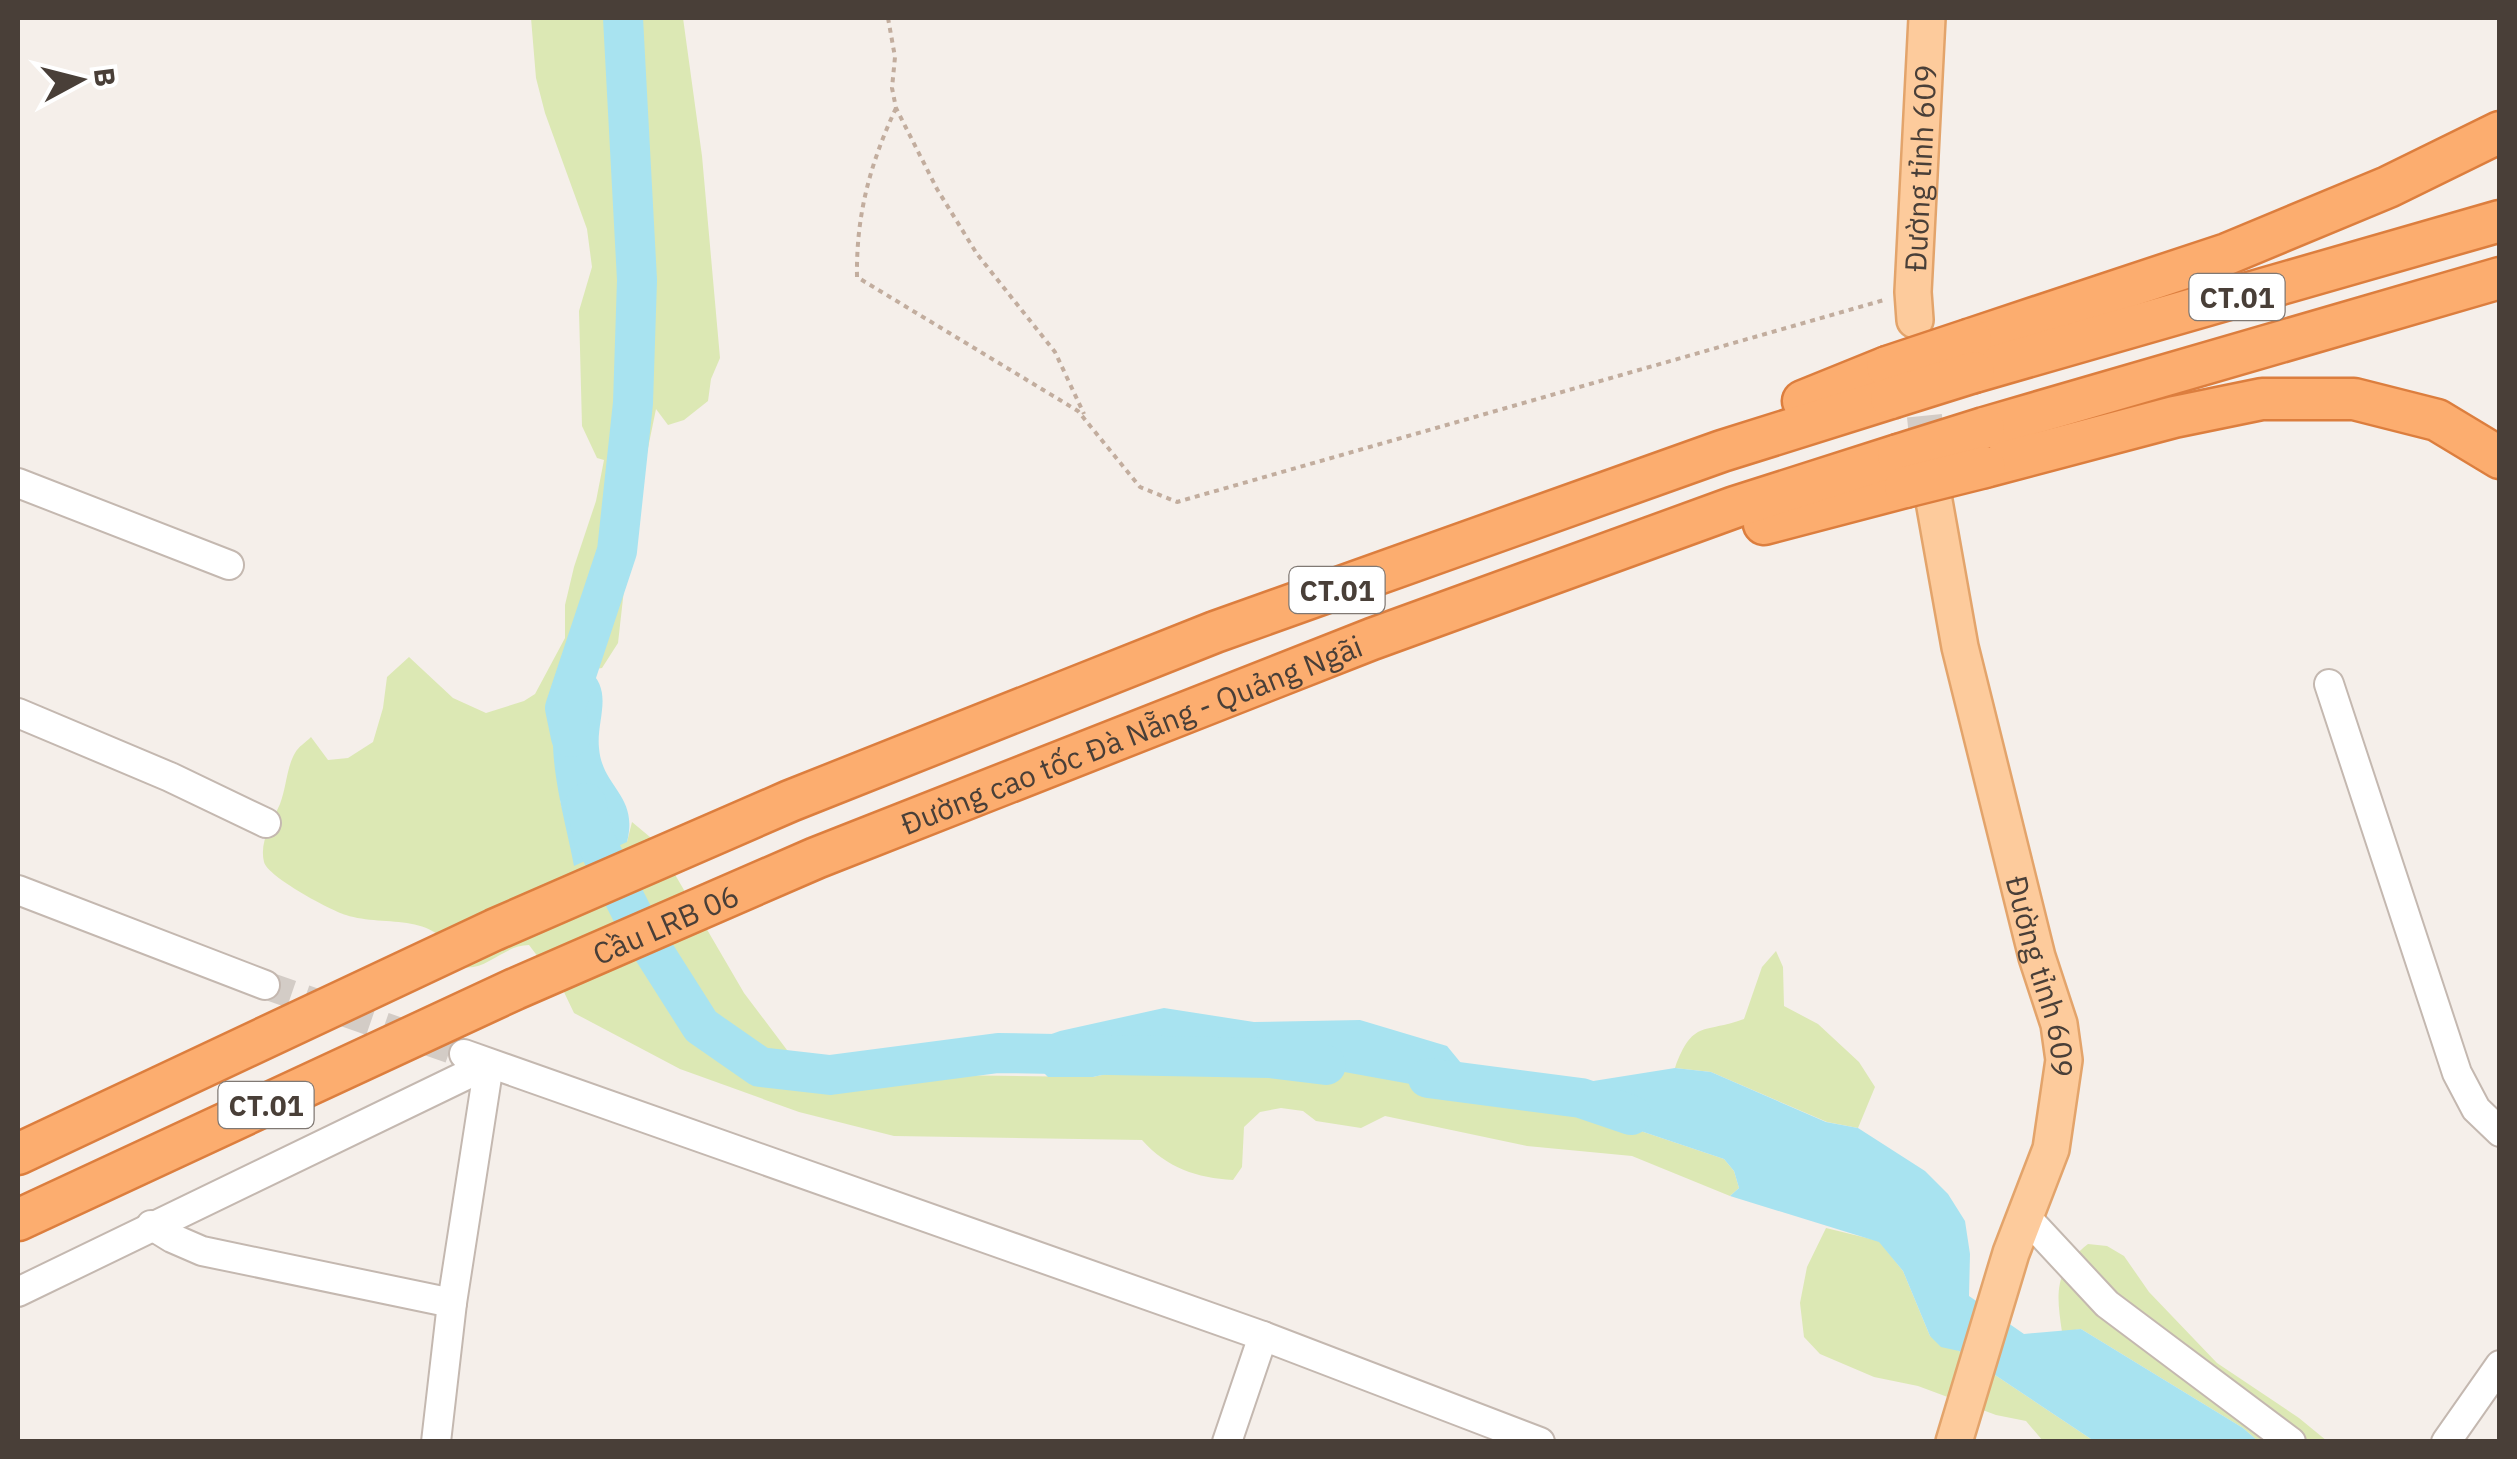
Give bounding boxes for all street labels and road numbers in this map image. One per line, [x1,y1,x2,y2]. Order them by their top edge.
street label: Đường tỉnh 609 [1895,64,1944,273]
road number: CT.01 [2190,274,2284,320]
road number: CT.01 [1290,567,1384,613]
street label: Đường cao tốc Đà Nẵng - Quảng Ngãi [895,625,1368,842]
street label: Đường tỉnh 609 [1998,871,2083,1080]
street label: Cầu LRB 06 [586,875,745,973]
road number: CT.01 [218,1082,314,1128]

